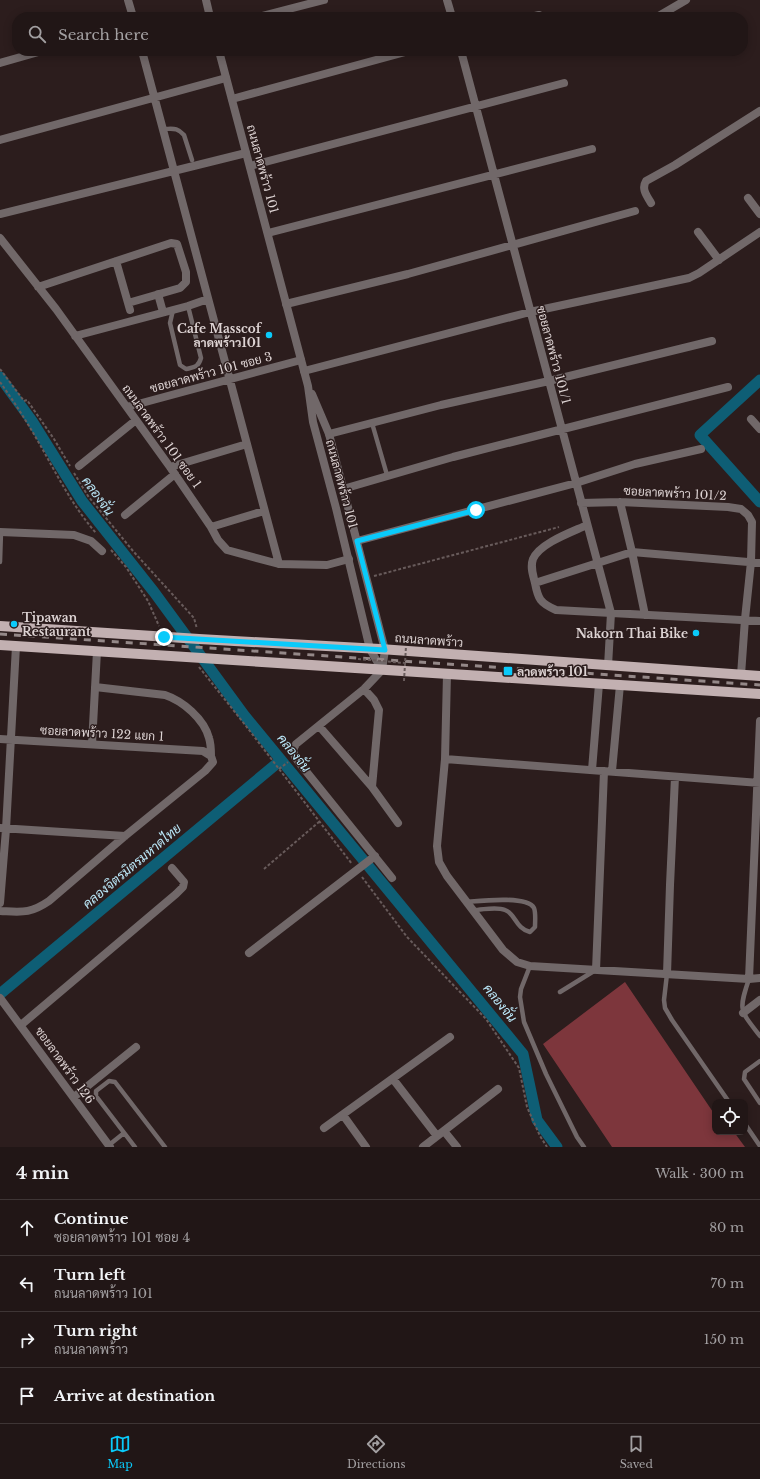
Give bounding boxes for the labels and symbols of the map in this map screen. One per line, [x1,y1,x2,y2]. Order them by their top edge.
street label: ถนนลาดพร้าว 101 [244,123,282,215]
street label: ซอยลาดพร้าว 101/1 [534,304,574,406]
place label: Cafe Masscof ลาดพร้าว101 [177,321,263,350]
marker: Cafe Masscof ลาดพร้าว101 [264,330,274,340]
street label: ซอยลาดพร้าว 101 ซอย 3 [148,348,274,396]
street label: ถนนลาดพร้าว 101 ซอย 1 [119,381,205,491]
street label: ถนนลาดพร้าว 101 [323,438,361,530]
water label: คลองจั่น [78,471,121,520]
street label: ซอยลาดพร้าว 101/2 [623,483,727,503]
route start [467,501,485,519]
place label: Tipawan Restaurant [22,610,91,639]
marker: Tipawan Restaurant [9,619,19,629]
place label: Nakorn Thai Bike [576,626,688,641]
route end [155,628,173,646]
marker: Nakorn Thai Bike [691,628,701,638]
street label: ถนนลาดพร้าว [394,630,464,650]
place label: ลาดพร้าว 101 [517,664,588,679]
marker: ลาดพร้าว 101 [502,665,514,677]
street label: ซอยลาดพร้าว 122 แยก 1 [40,722,164,744]
water label: คลองจั่น [273,728,318,776]
water label: คลองจิตรมิตรมหาดไทย [79,819,185,912]
water label: คลองจั่น [479,978,524,1026]
street label: ซอยลาดพร้าว 126 [32,1024,98,1107]

